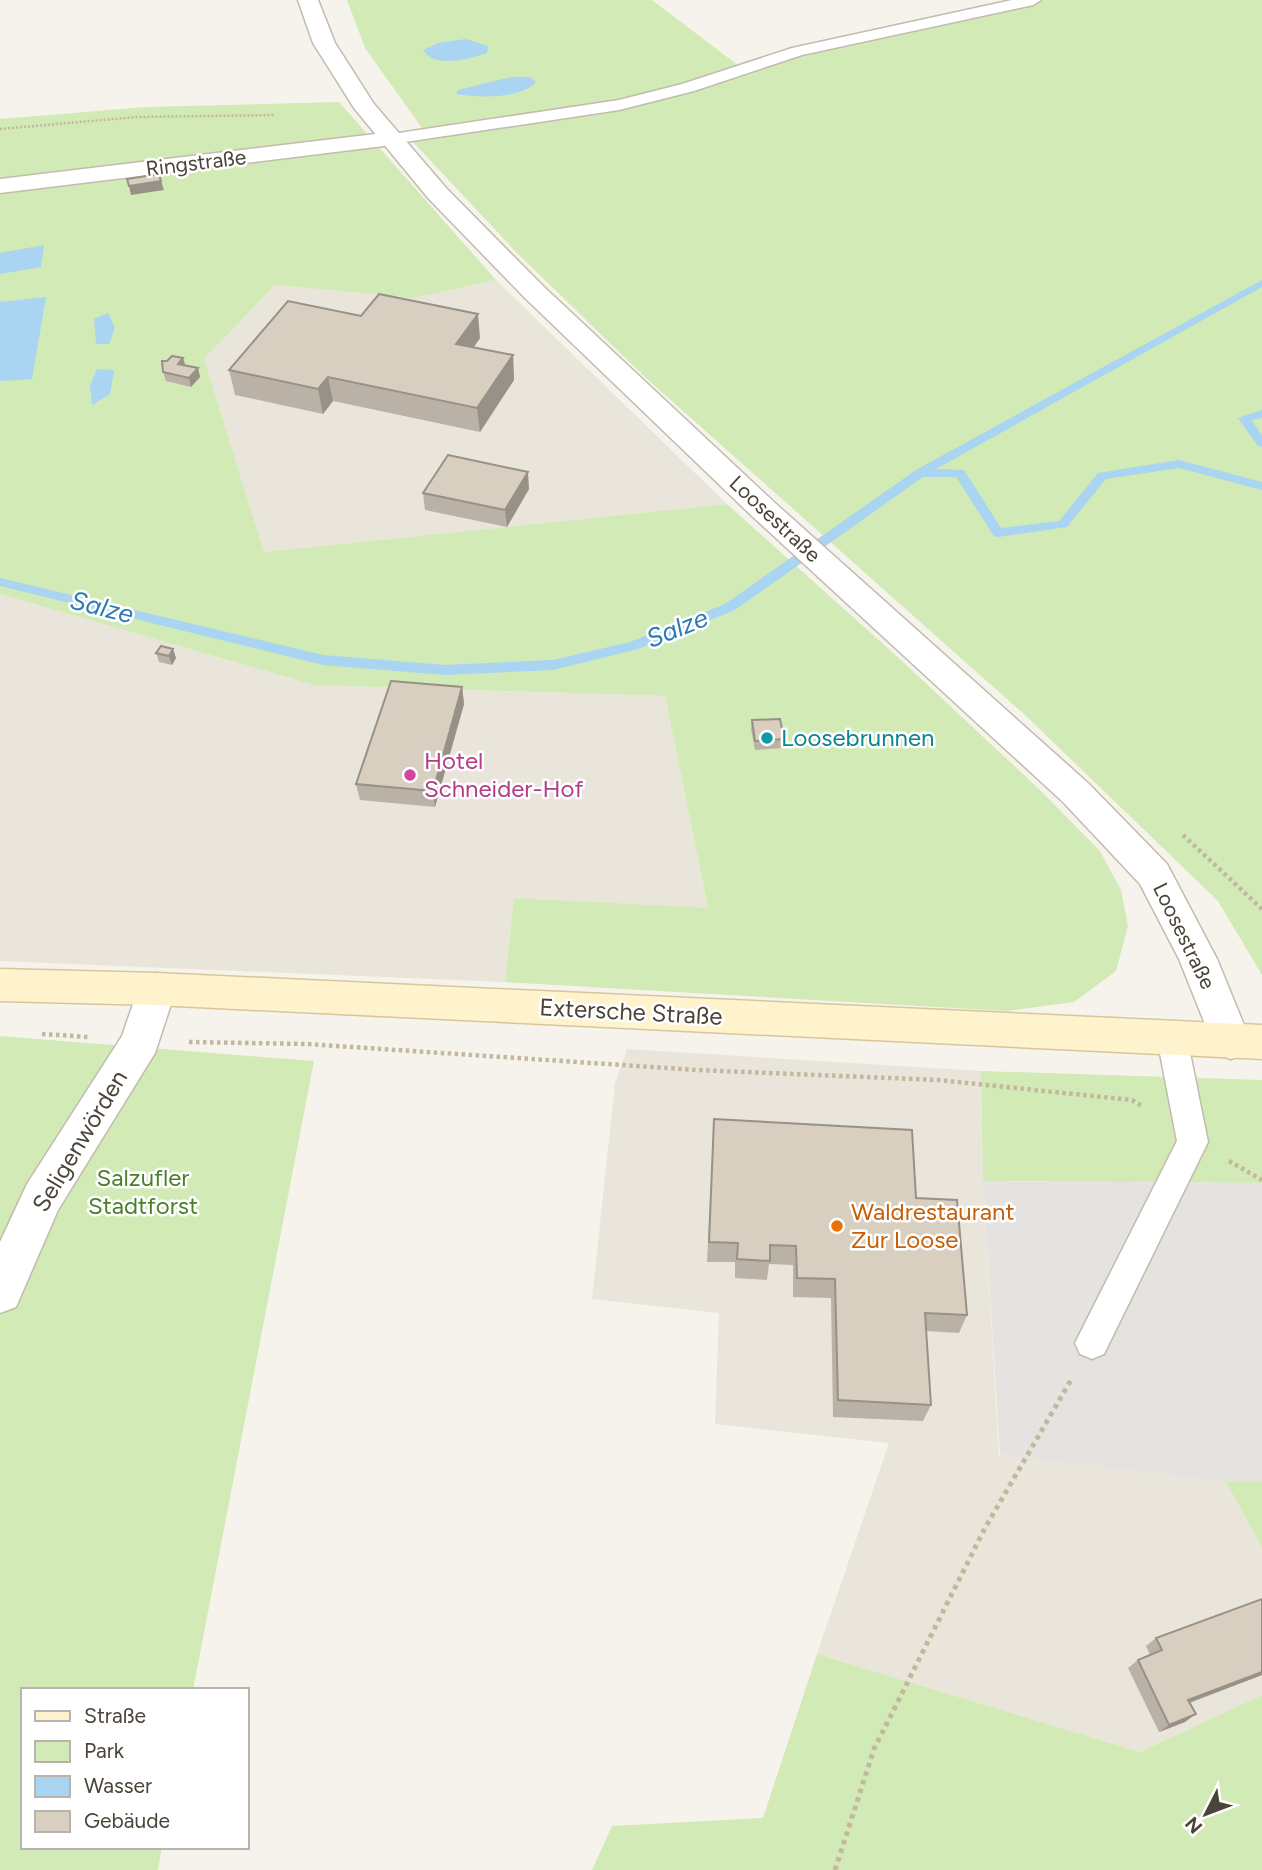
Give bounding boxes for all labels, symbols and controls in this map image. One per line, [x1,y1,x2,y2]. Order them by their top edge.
street label: Ringstraße [144,144,248,181]
street label: Loosestraße [725,470,826,567]
water label: Salze [67,584,137,630]
water label: Salze [641,601,713,655]
place label: Loosebrunnen [781,723,934,752]
marker: Loosebrunnen [759,730,775,746]
place label: Hotel Schneider-Hof [424,746,583,803]
marker: Hotel Schneider-Hof [402,767,418,783]
street label: Loosestraße [1148,878,1221,993]
street label: Extersche Straße [539,992,723,1031]
street label: Seligenwörden [26,1065,133,1217]
park label: Salzufler Stadtforst [88,1163,198,1220]
place label: Waldrestaurant Zur Loose [851,1197,1015,1254]
marker: Waldrestaurant Zur Loose [829,1218,845,1234]
legend [21,1688,248,1849]
text: Straße [84,1703,146,1728]
text: Park [84,1738,125,1763]
text: Wasser [84,1773,152,1798]
north arrow [1171,1779,1241,1849]
text: Gebäude [84,1808,170,1833]
text: N [1180,1812,1207,1838]

